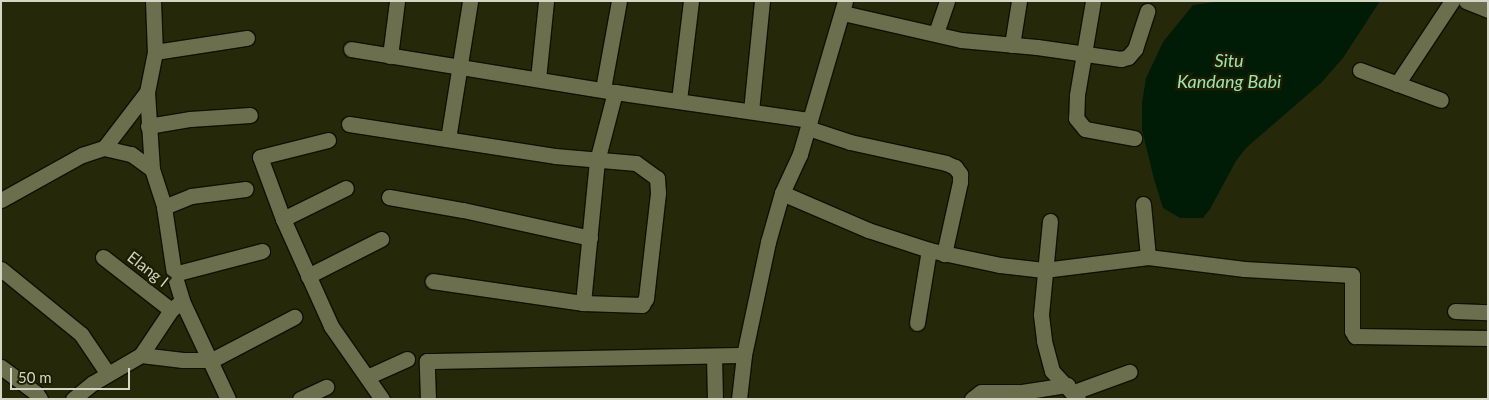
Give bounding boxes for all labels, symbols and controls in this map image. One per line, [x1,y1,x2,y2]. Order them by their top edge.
water label: Situ Kandang Babi [1177,50,1281,92]
street label: Elang I [124,247,172,291]
scale bar [12,358,132,390]
text: 50 m [18,368,52,386]

